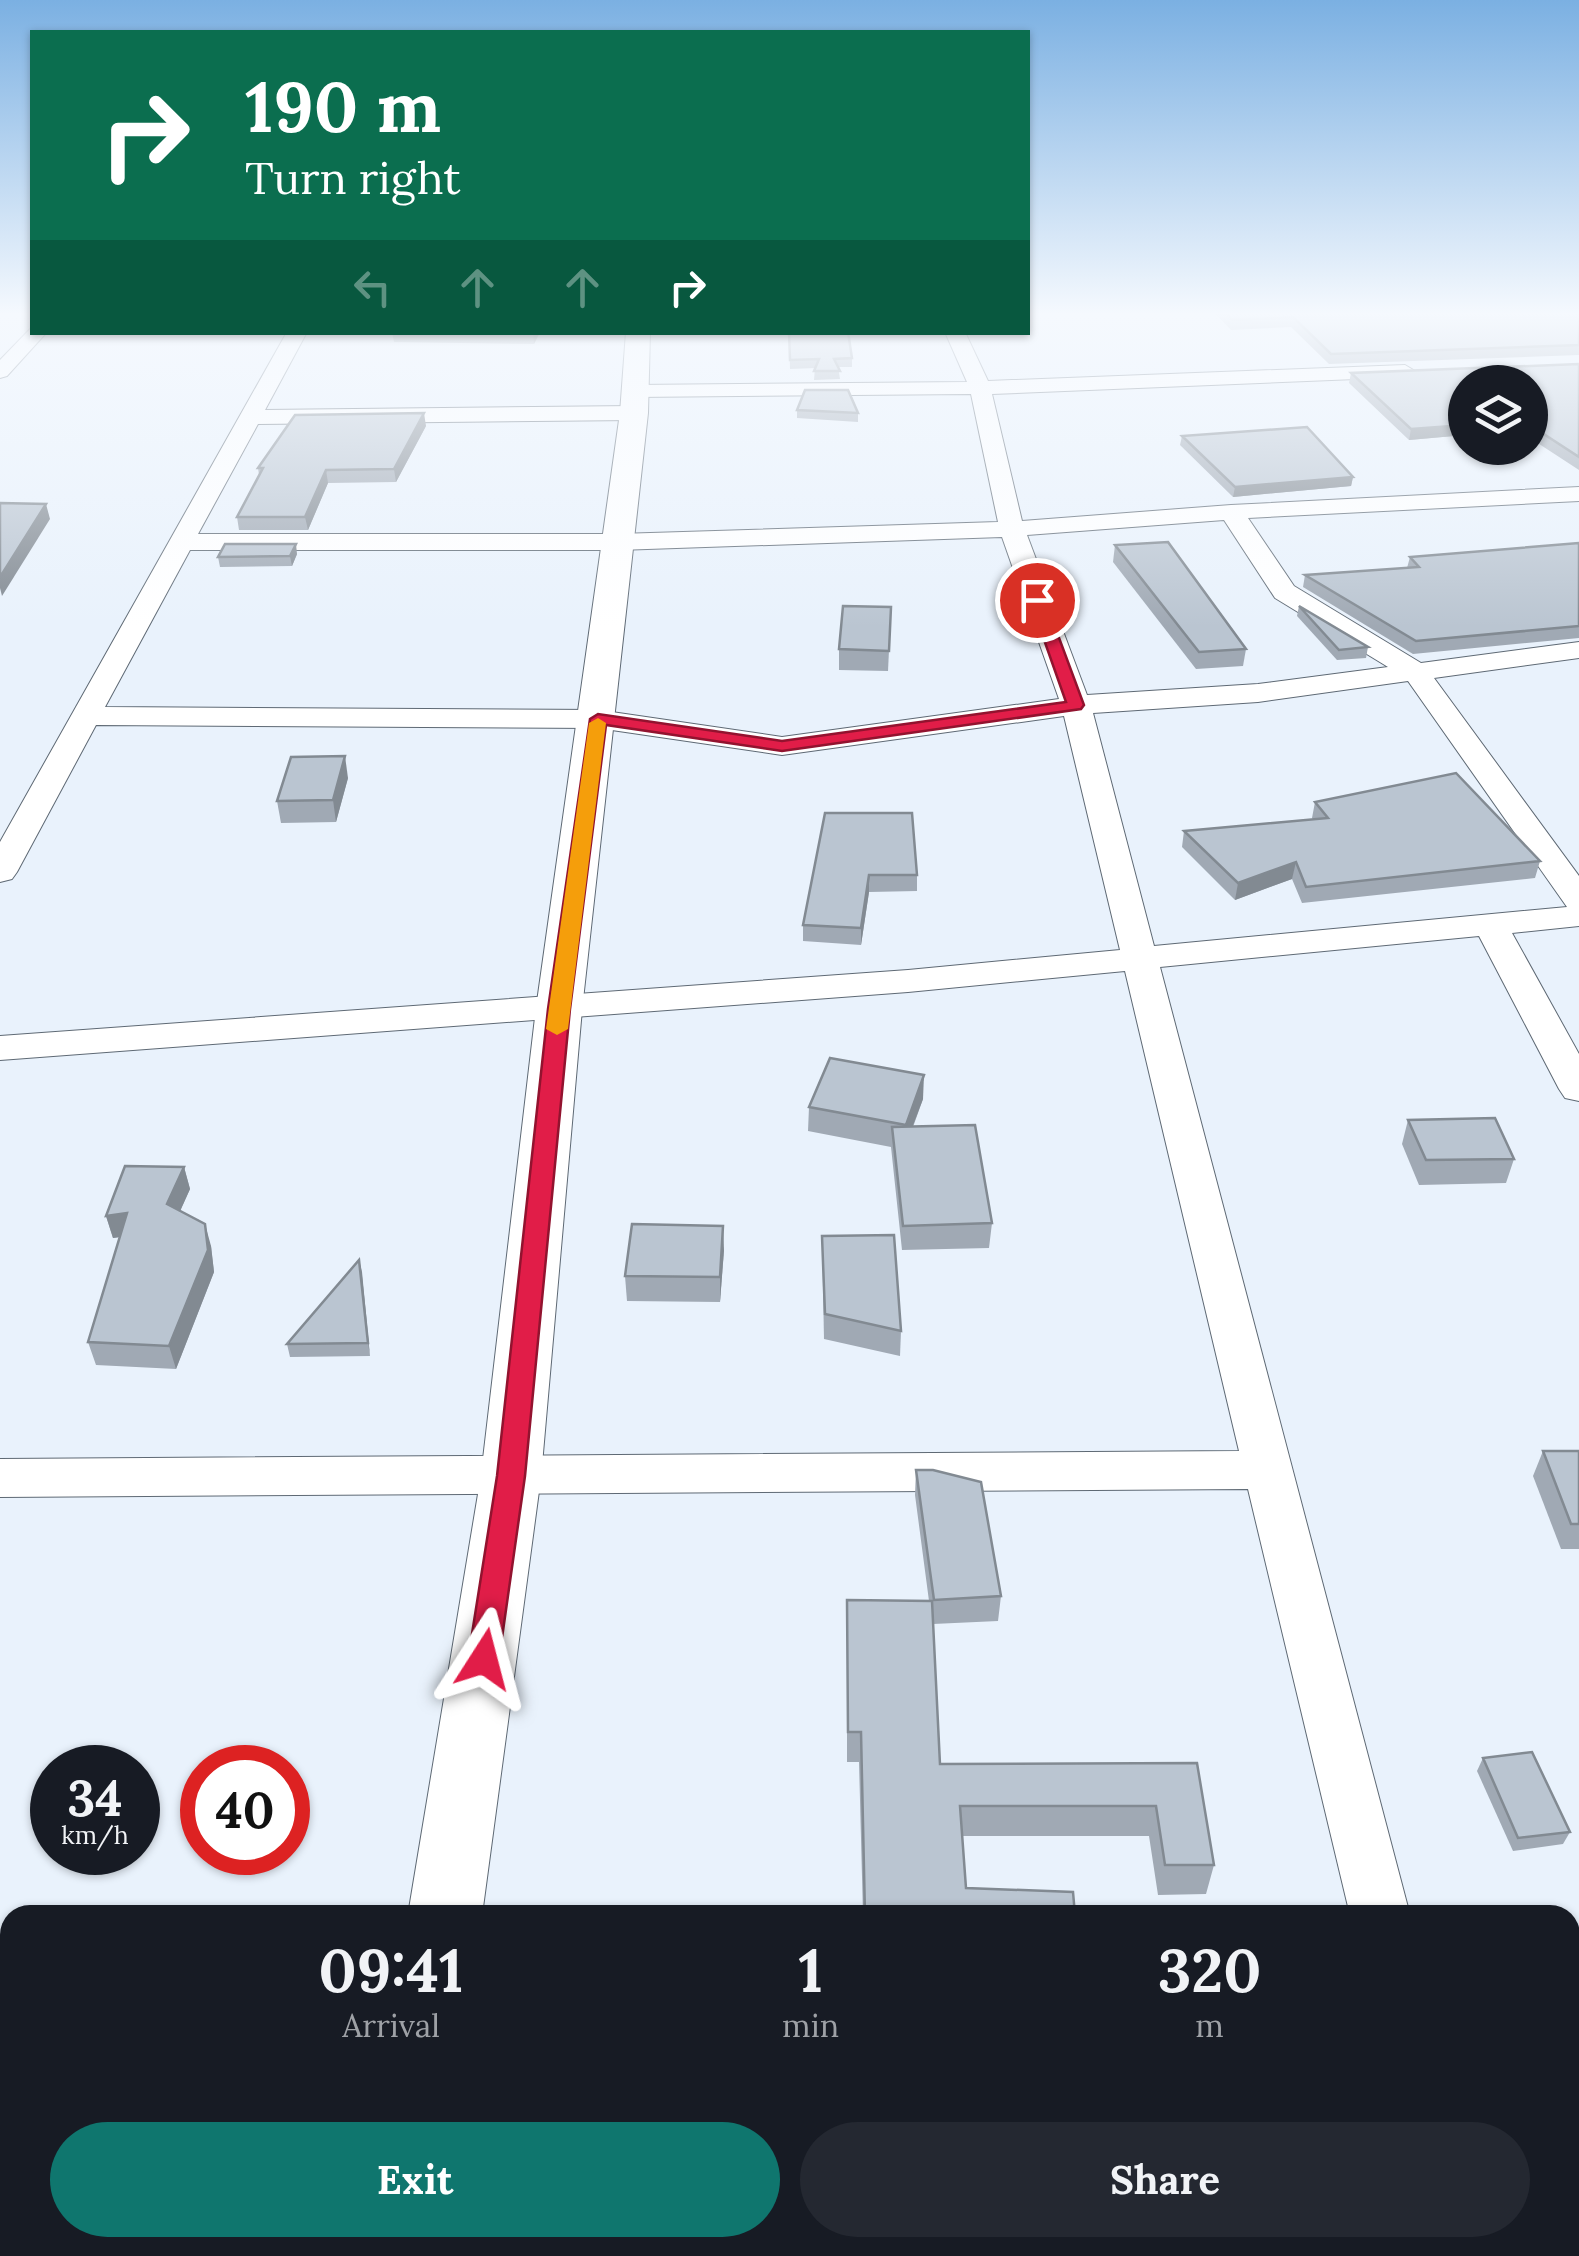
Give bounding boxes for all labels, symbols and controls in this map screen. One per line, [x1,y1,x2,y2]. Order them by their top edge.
text: 190 m [245,62,441,151]
icon: right [80,70,210,200]
text: Turn right [245,149,461,206]
icon: left [345,260,400,315]
icon: ahead [450,260,505,315]
icon: ahead [555,260,610,315]
icon: right [660,260,715,315]
map controls [1448,365,1548,465]
button: layers [1448,365,1548,465]
pin [995,558,1080,643]
icon: arrive [1010,573,1065,628]
position arrow [432,1607,536,1711]
speed limit sign: 40 [180,1745,310,1875]
text: 34 [67,1766,123,1830]
text: km/h [61,1819,129,1851]
text: 09:41 [319,1932,463,2008]
text: 1 [798,1932,823,2008]
text: 320 [1158,1932,1261,2008]
text: Arrival [342,2005,440,2046]
text: min [782,2005,839,2046]
text: m [1195,2005,1224,2046]
button: Exit [50,2122,780,2237]
button: Share [800,2122,1530,2237]

